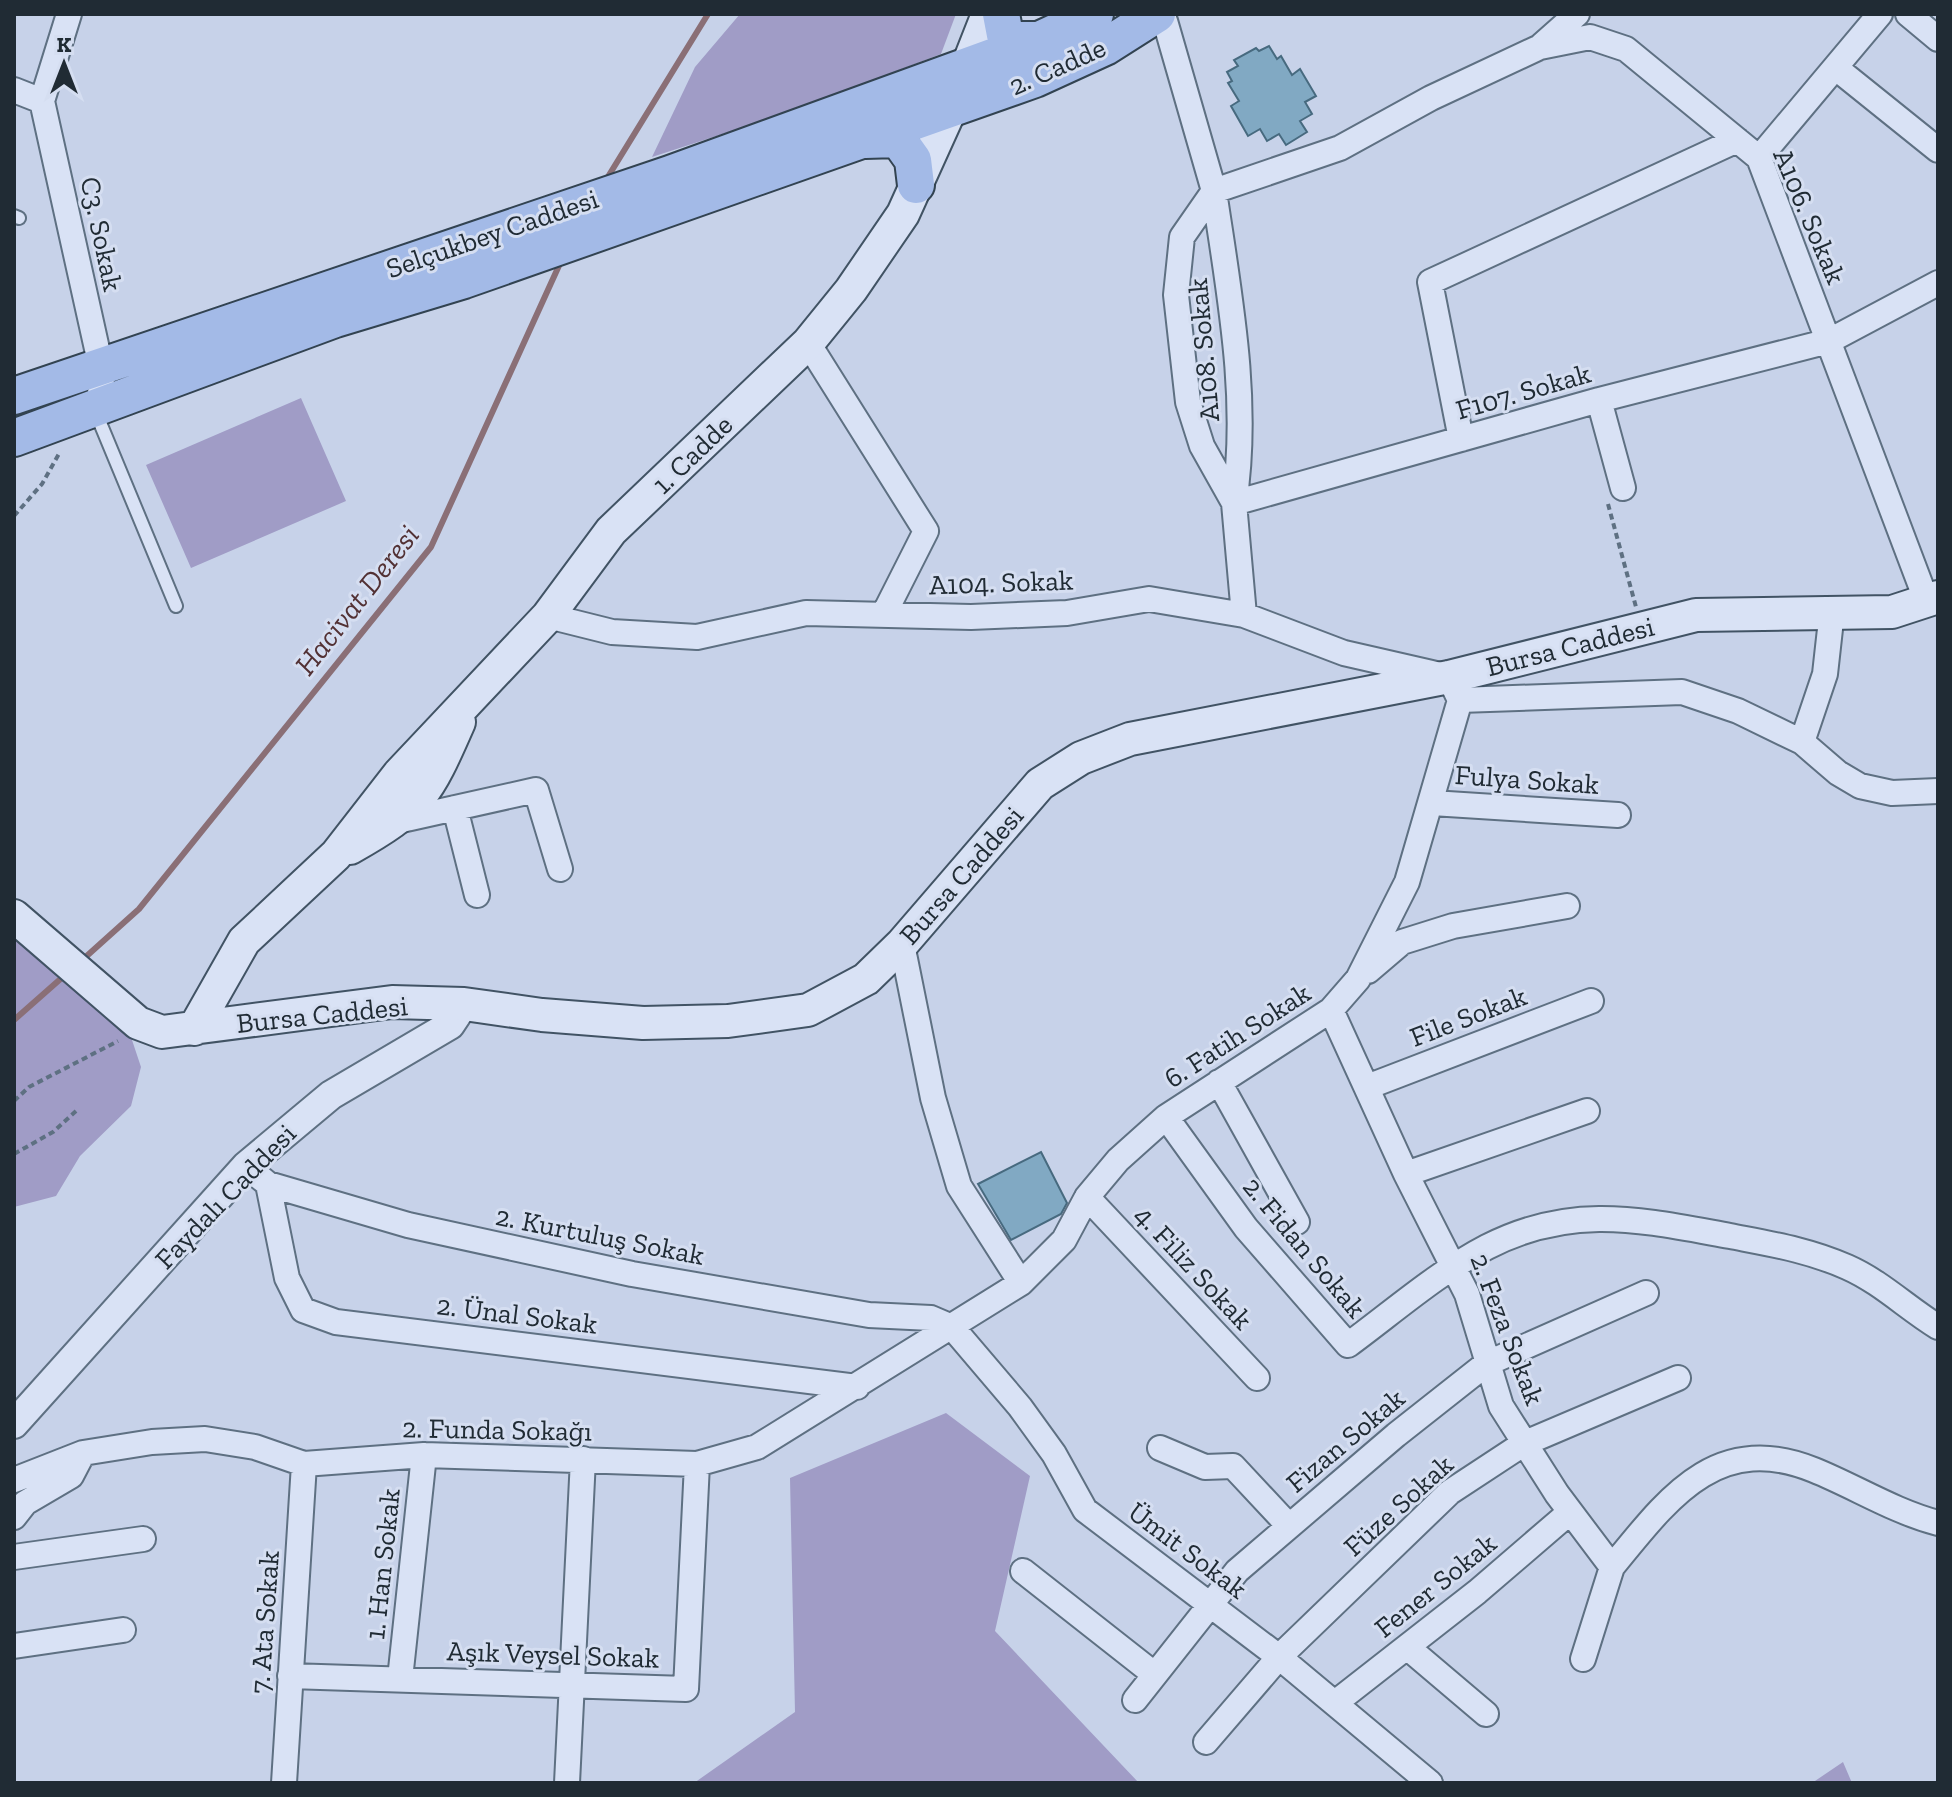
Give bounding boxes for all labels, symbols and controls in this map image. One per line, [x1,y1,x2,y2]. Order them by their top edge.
north arrow [24,24,104,104]
text: K [57,31,72,58]
street label: 2. Cadde [1004,31,1111,102]
street label: A106. Sokak [1766,144,1853,289]
street label: C3. Sokak [73,174,130,295]
street label: Selçukbey Caddesi [382,182,603,285]
street label: A108. Sokak [1181,276,1226,423]
street label: F107. Sokak [1452,356,1595,426]
street label: 1. Cadde [645,408,739,500]
water label: Hacivat Deresi [287,518,427,682]
street label: A104. Sokak [928,563,1074,602]
street label: Bursa Caddesi [1483,610,1658,683]
street label: Fulya Sokak [1454,758,1601,801]
street label: Bursa Caddesi [892,799,1030,951]
street label: 6. Fatih Sokak [1158,976,1317,1095]
street label: File Sokak [1405,979,1532,1054]
street label: Bursa Caddesi [235,989,410,1040]
street label: Faydalı Caddesi [148,1117,303,1276]
street label: 2. Fidan Sokak [1236,1170,1373,1325]
street label: 2. Kurtuluş Sokak [493,1199,707,1272]
street label: 4. Filiz Sokak [1128,1199,1260,1336]
street label: 2. Feza Sokak [1464,1249,1552,1410]
street label: 2. Ünal Sokak [435,1288,599,1341]
street label: Fizan Sokak [1279,1381,1412,1499]
street label: 2. Funda Sokağı [402,1411,592,1448]
street label: Füze Sokak [1337,1447,1460,1563]
street label: 1. Han Sokak [358,1486,407,1641]
street label: Ümit Sokak [1122,1495,1254,1606]
street label: Fener Sokak [1368,1526,1503,1644]
street label: 7. Ata Sokak [243,1549,286,1695]
street label: Aşık Veysel Sokak [446,1634,660,1675]

